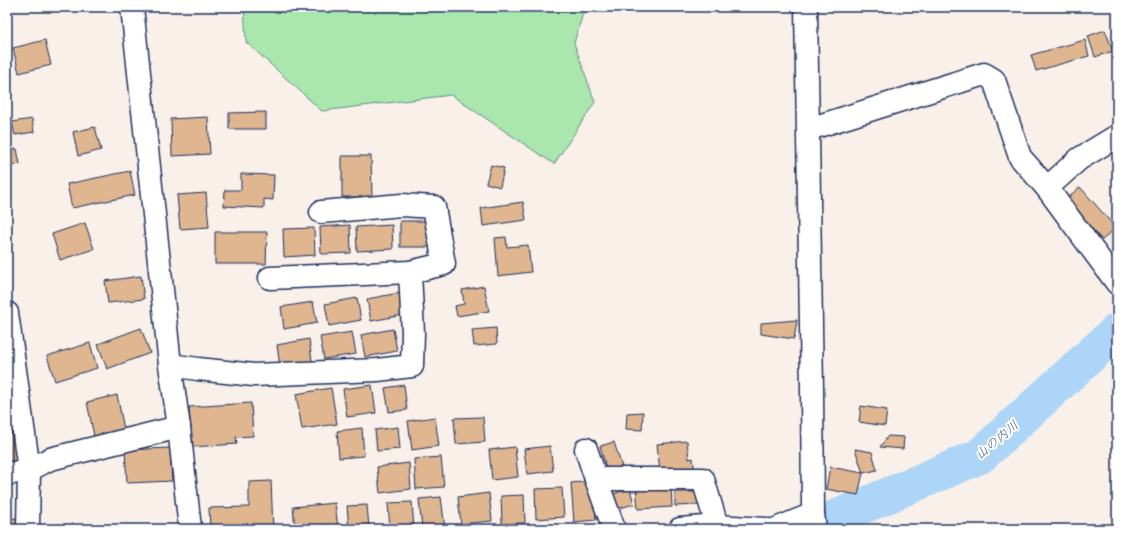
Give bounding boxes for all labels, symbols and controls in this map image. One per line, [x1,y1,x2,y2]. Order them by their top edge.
water label: 山の内川 [970,415,1022,463]

